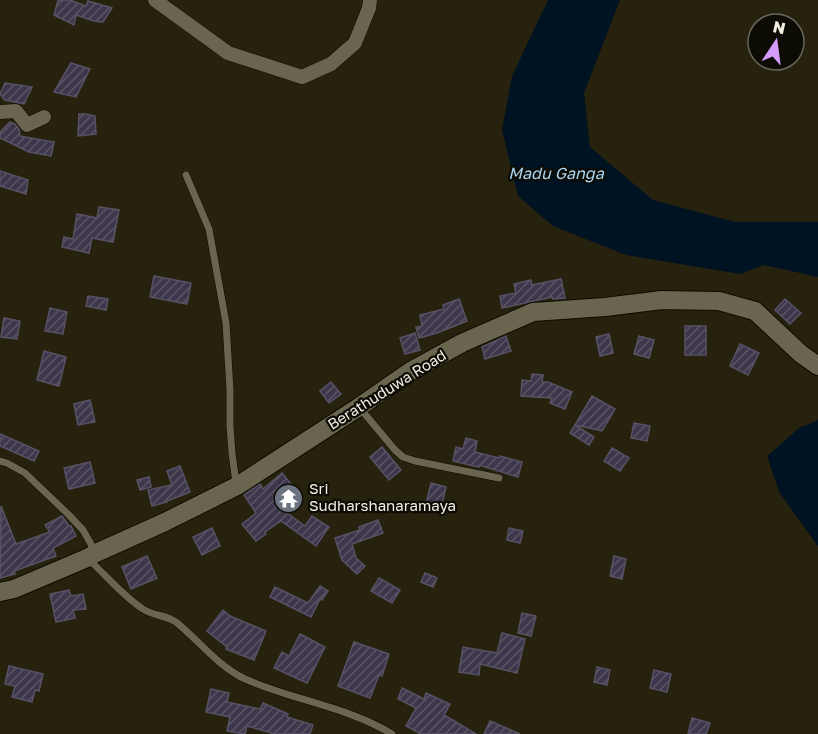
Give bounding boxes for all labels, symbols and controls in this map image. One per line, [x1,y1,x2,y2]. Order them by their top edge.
north arrow [746,12,806,72]
text: N [771,16,788,38]
water label: Madu Ganga [508,163,605,183]
street label: Berathuduwa Road [324,345,449,433]
place label: Sri Sudharshanaramaya [309,479,456,514]
temple icon: Sri Sudharshanaramaya [272,482,304,514]

